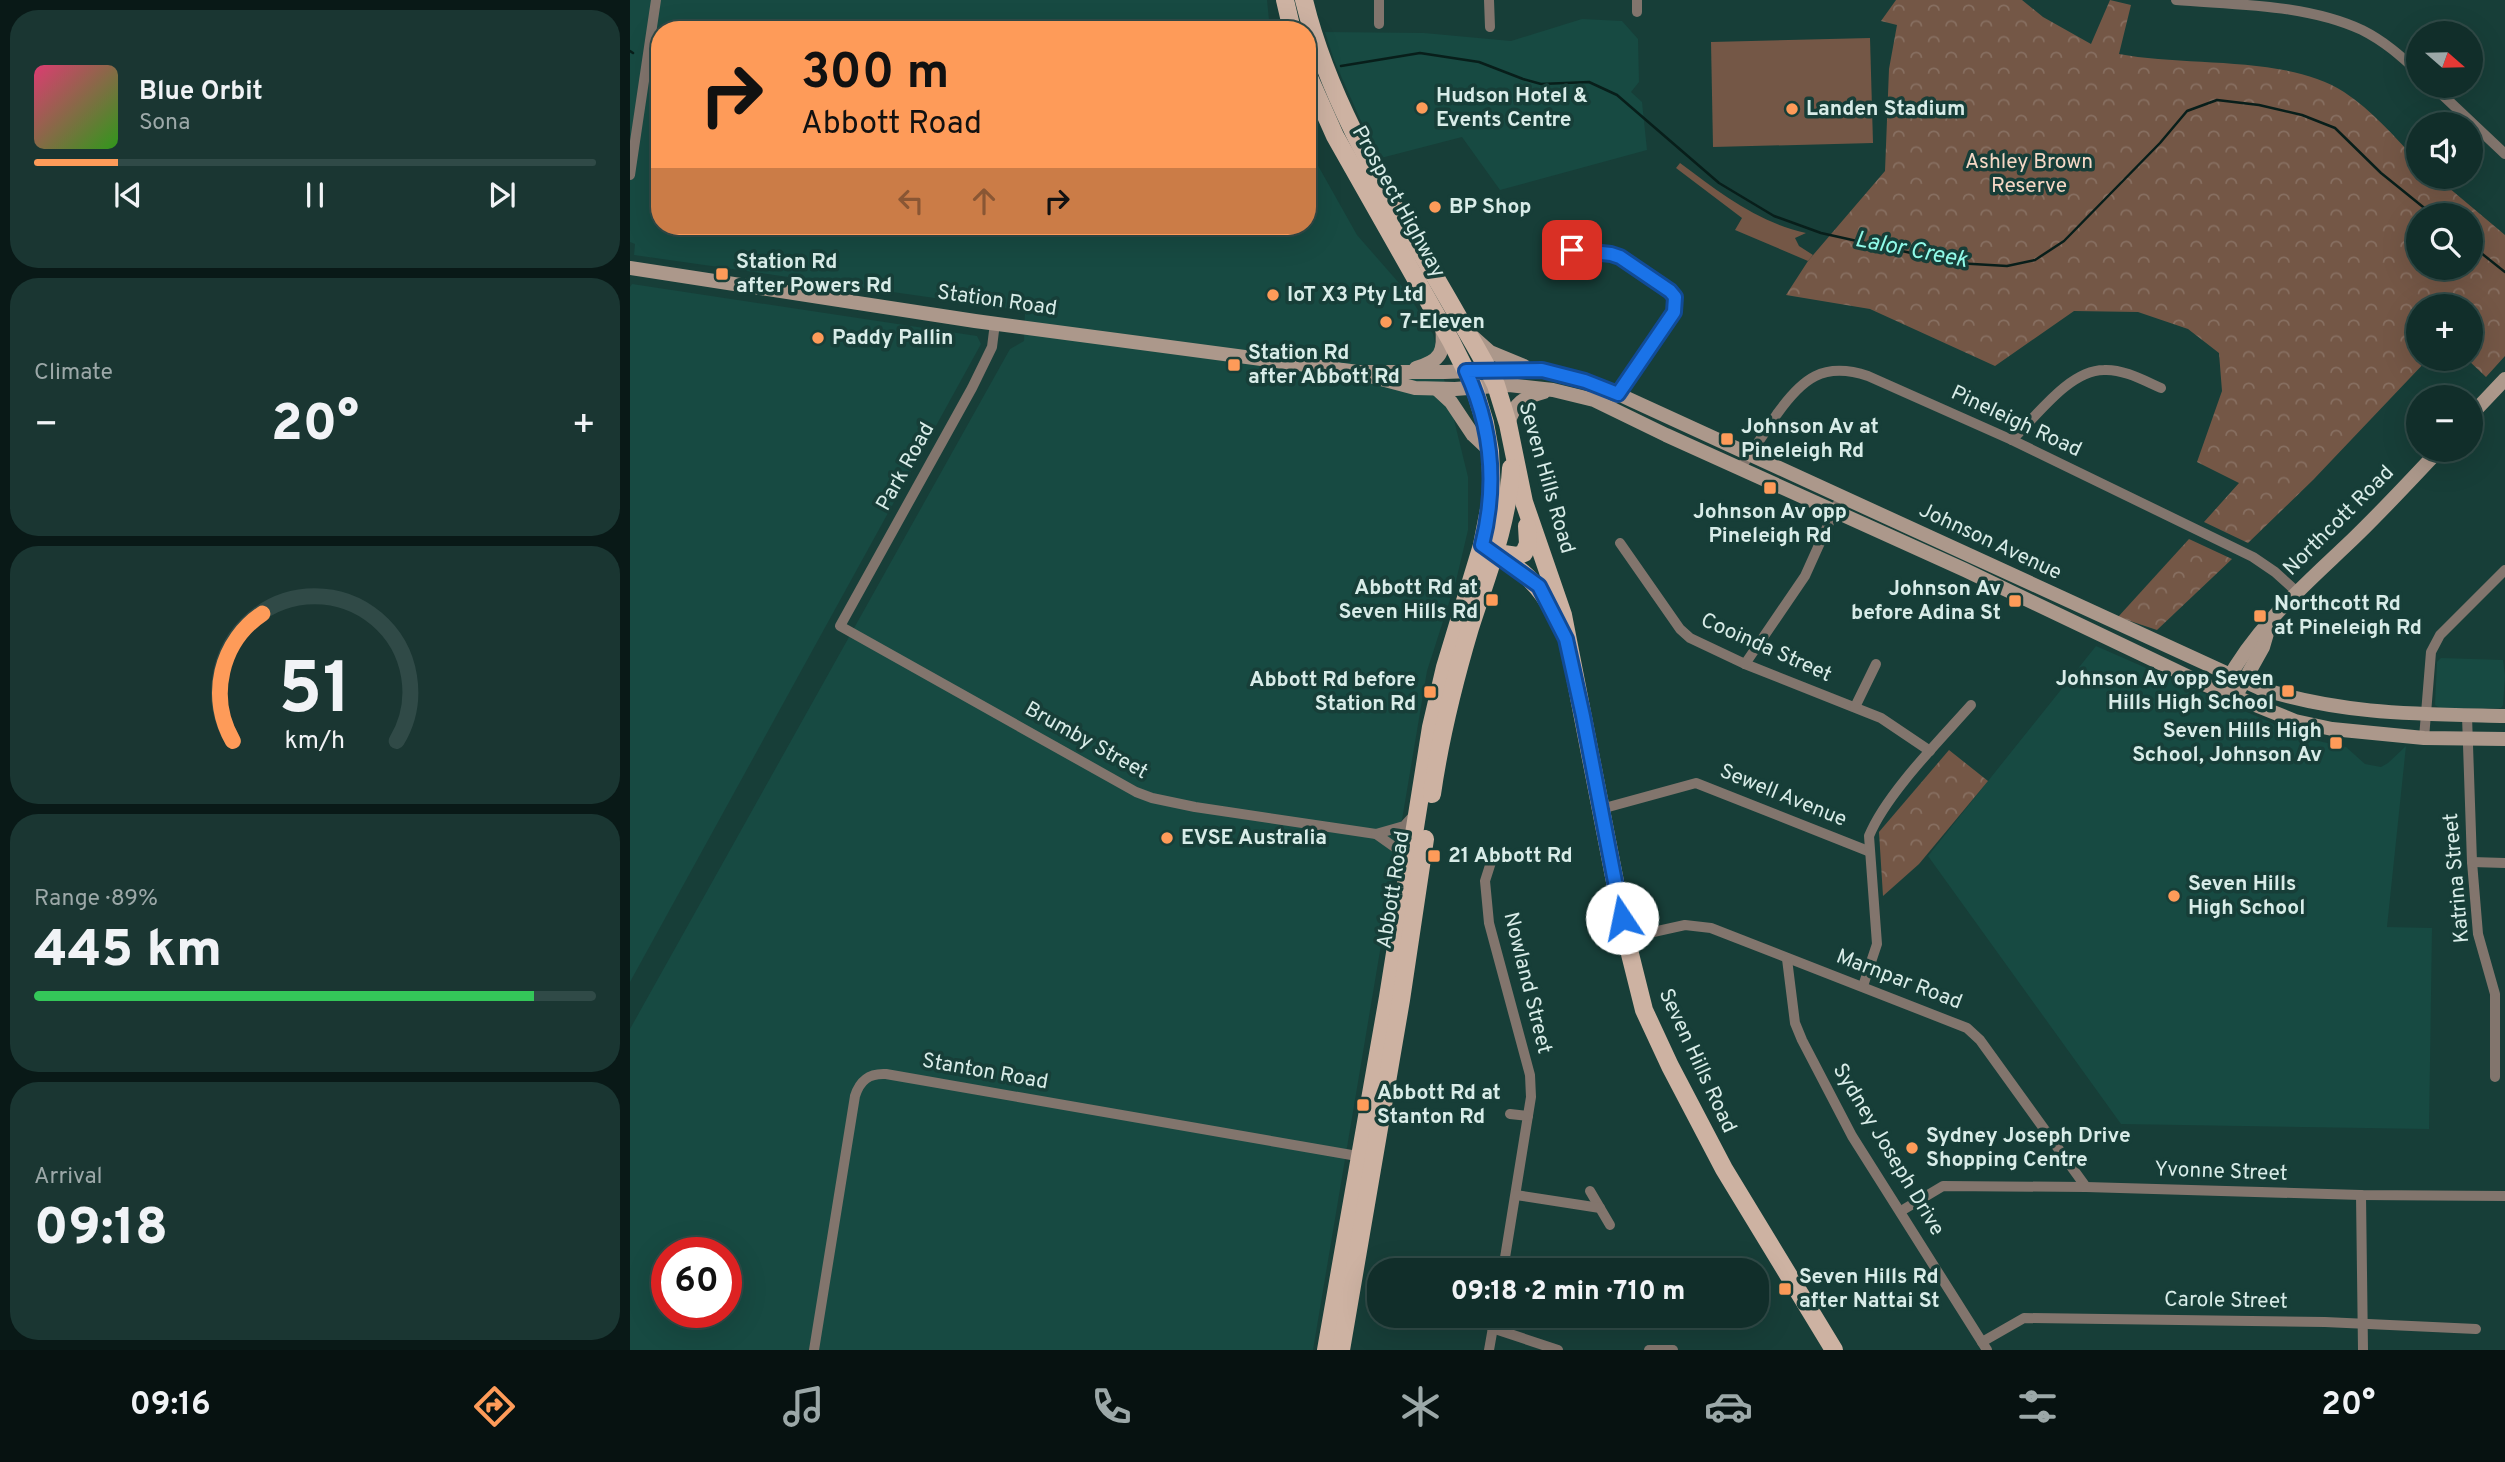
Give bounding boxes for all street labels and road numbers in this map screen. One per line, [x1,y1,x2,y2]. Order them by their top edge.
street label: Prospect Highway [1345,121,1451,283]
street label: Station Road [935,279,1059,323]
street label: Pineleigh Road [1946,380,2086,464]
street label: Seven Hills Road [1511,399,1581,557]
street label: Park Road [871,418,941,516]
street label: Northcott Road [2278,460,2400,582]
street label: Johnson Avenue [1914,497,2066,587]
street label: Cooinda Street [1696,607,1836,689]
street label: Brumby Street [1020,696,1152,786]
street label: Sewell Avenue [1715,758,1851,834]
street label: Katrina Street [2438,812,2476,944]
street label: Abbott Road [1371,829,1417,951]
street label: Nowland Street [1496,909,1558,1057]
street label: Marnpar Road [1832,944,1966,1016]
street label: Seven Hills Road [1652,984,1742,1138]
street label: Stanton Road [920,1048,1050,1096]
street label: Sydney Joseph Drive [1826,1059,1950,1241]
street label: Yvonne Street [2154,1156,2288,1188]
street label: Carole Street [2164,1286,2288,1316]

